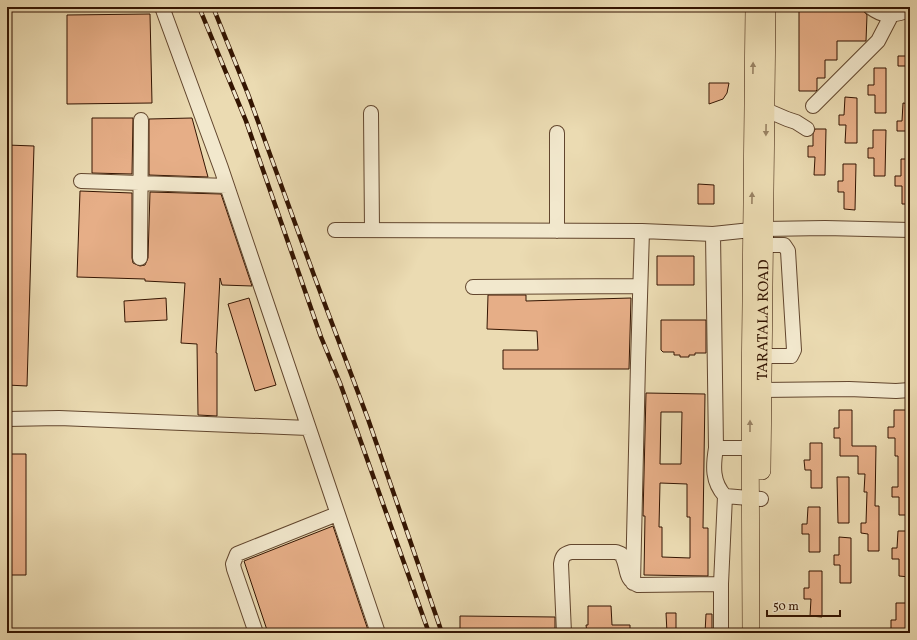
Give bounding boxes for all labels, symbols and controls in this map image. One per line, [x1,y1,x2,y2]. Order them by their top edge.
one-way arrow [750,61,756,74]
one-way arrow [763,124,769,137]
one-way arrow [749,191,755,204]
street label: TARATALA ROAD [752,259,775,381]
one-way arrow [747,419,753,432]
scale bar [767,592,840,618]
text: 50 m [773,599,799,615]

